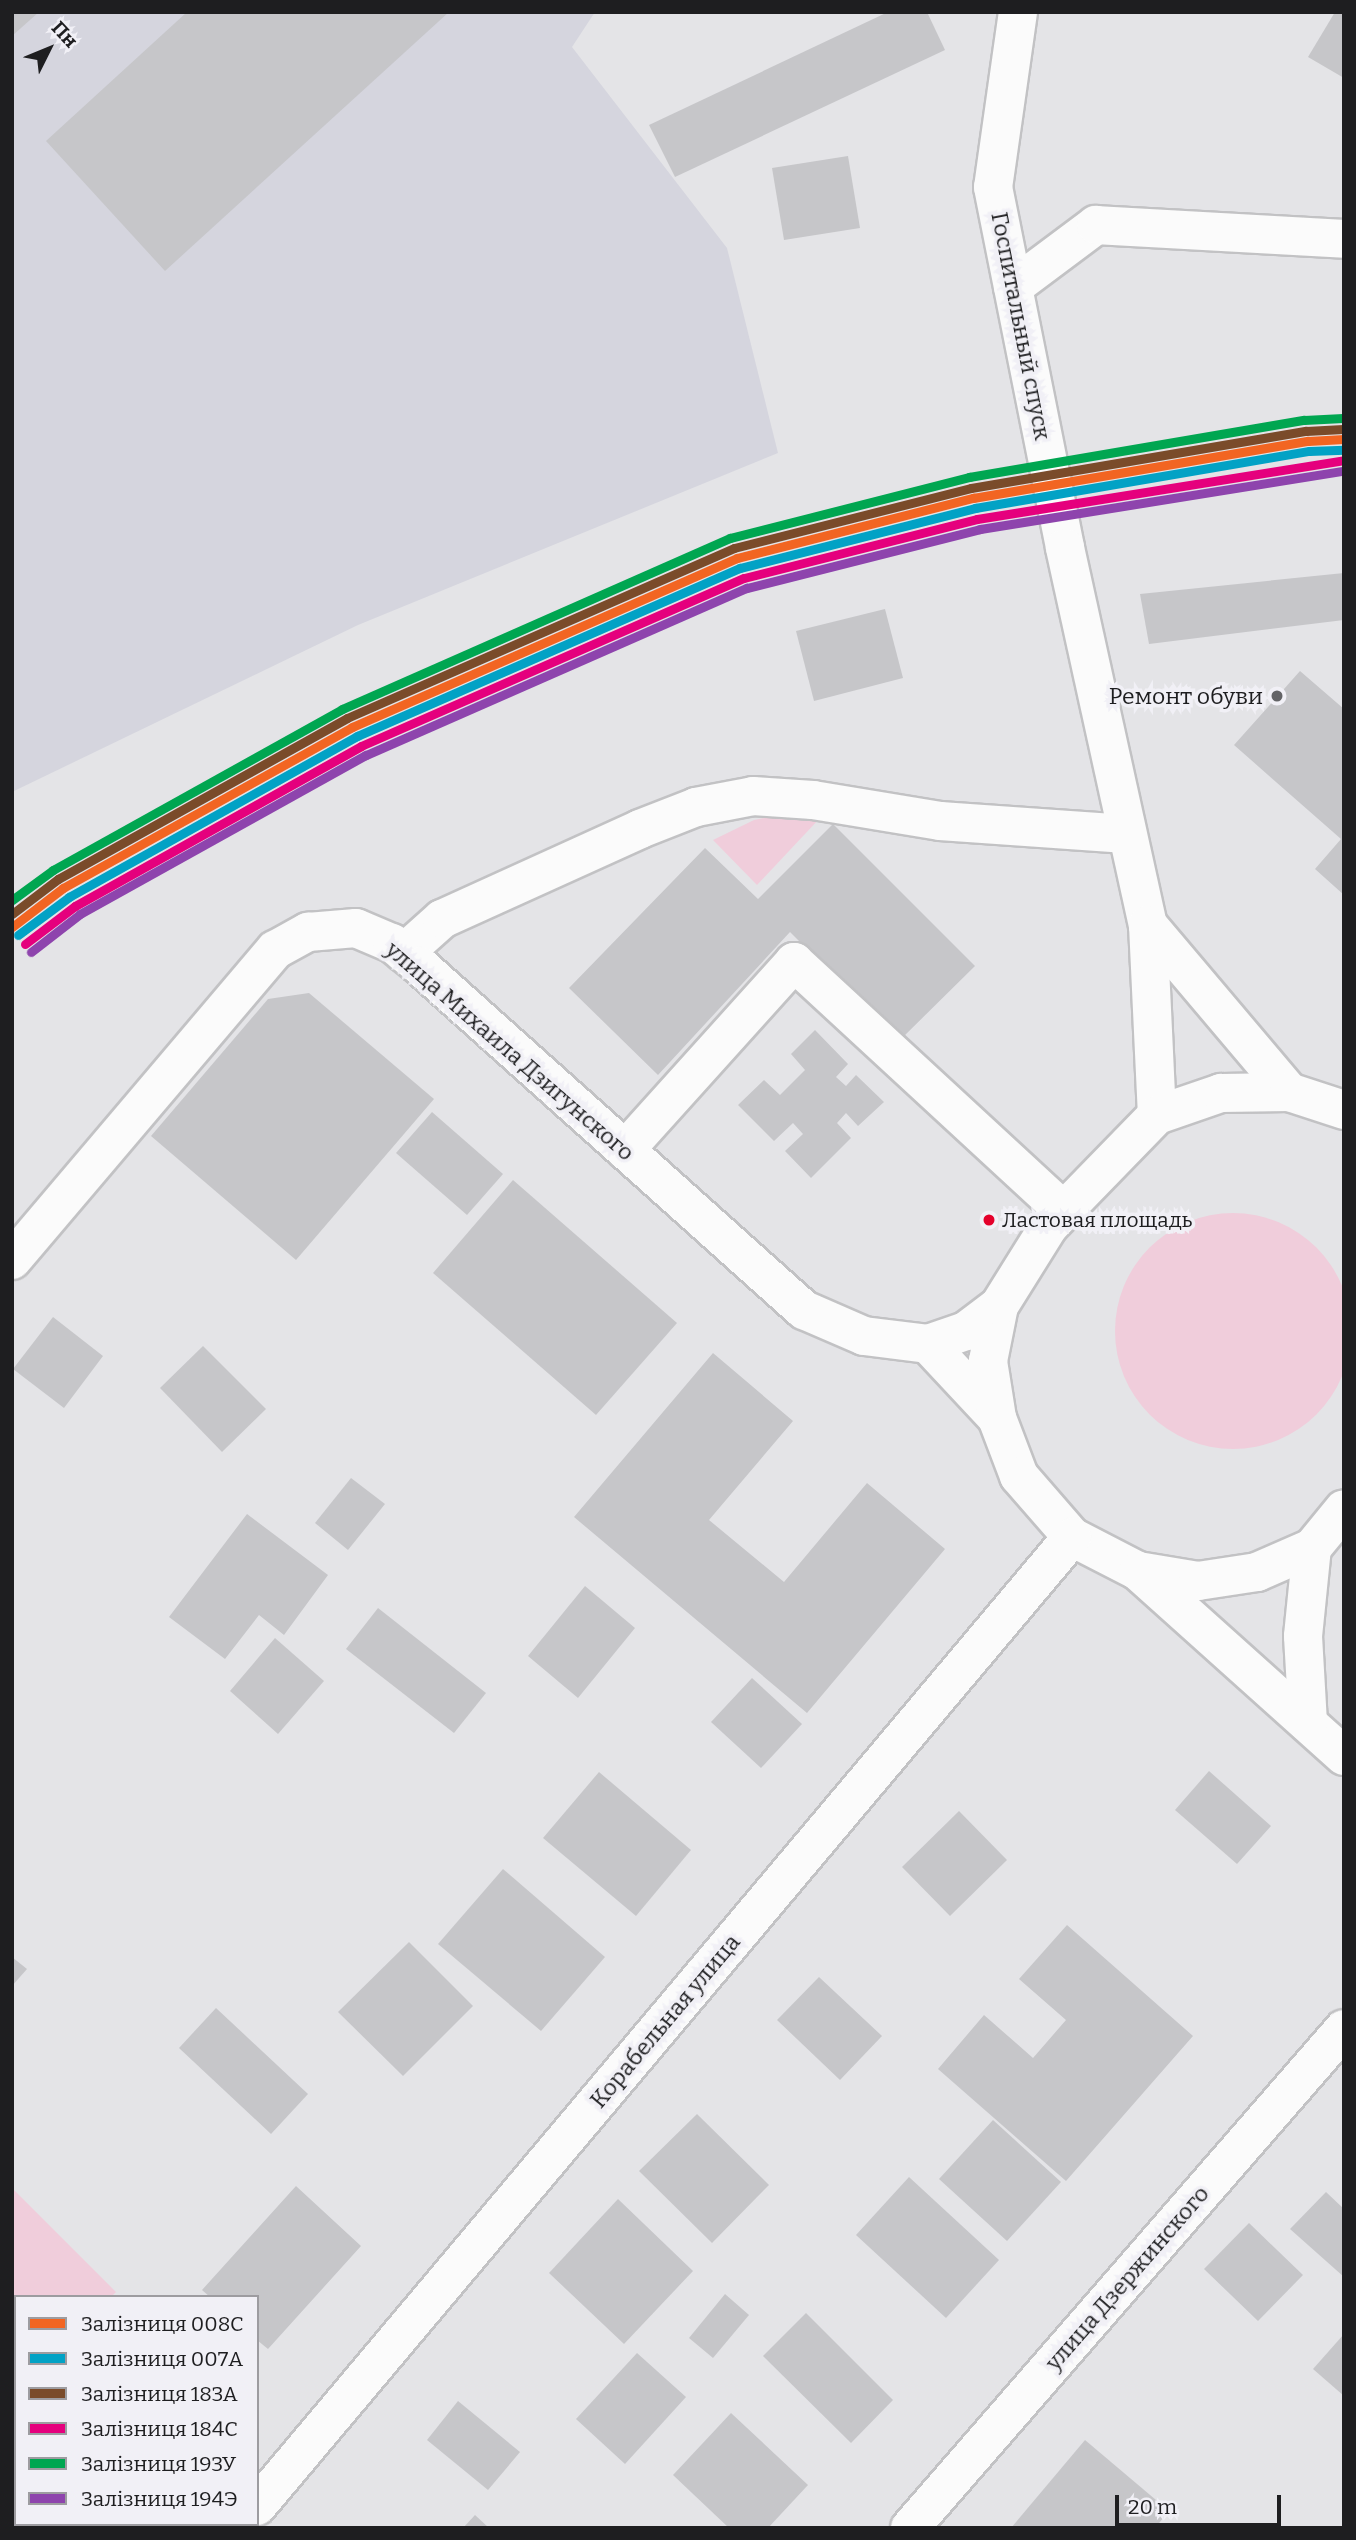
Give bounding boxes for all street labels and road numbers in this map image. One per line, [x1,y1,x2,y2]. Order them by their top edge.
street label: Госпитальный спуск [985,210,1057,442]
street label: улица Михаила Дзигунского [380,936,640,1166]
street label: Корабельная улица [584,1928,746,2114]
street label: улица Дзержинского [1039,2180,1215,2376]

